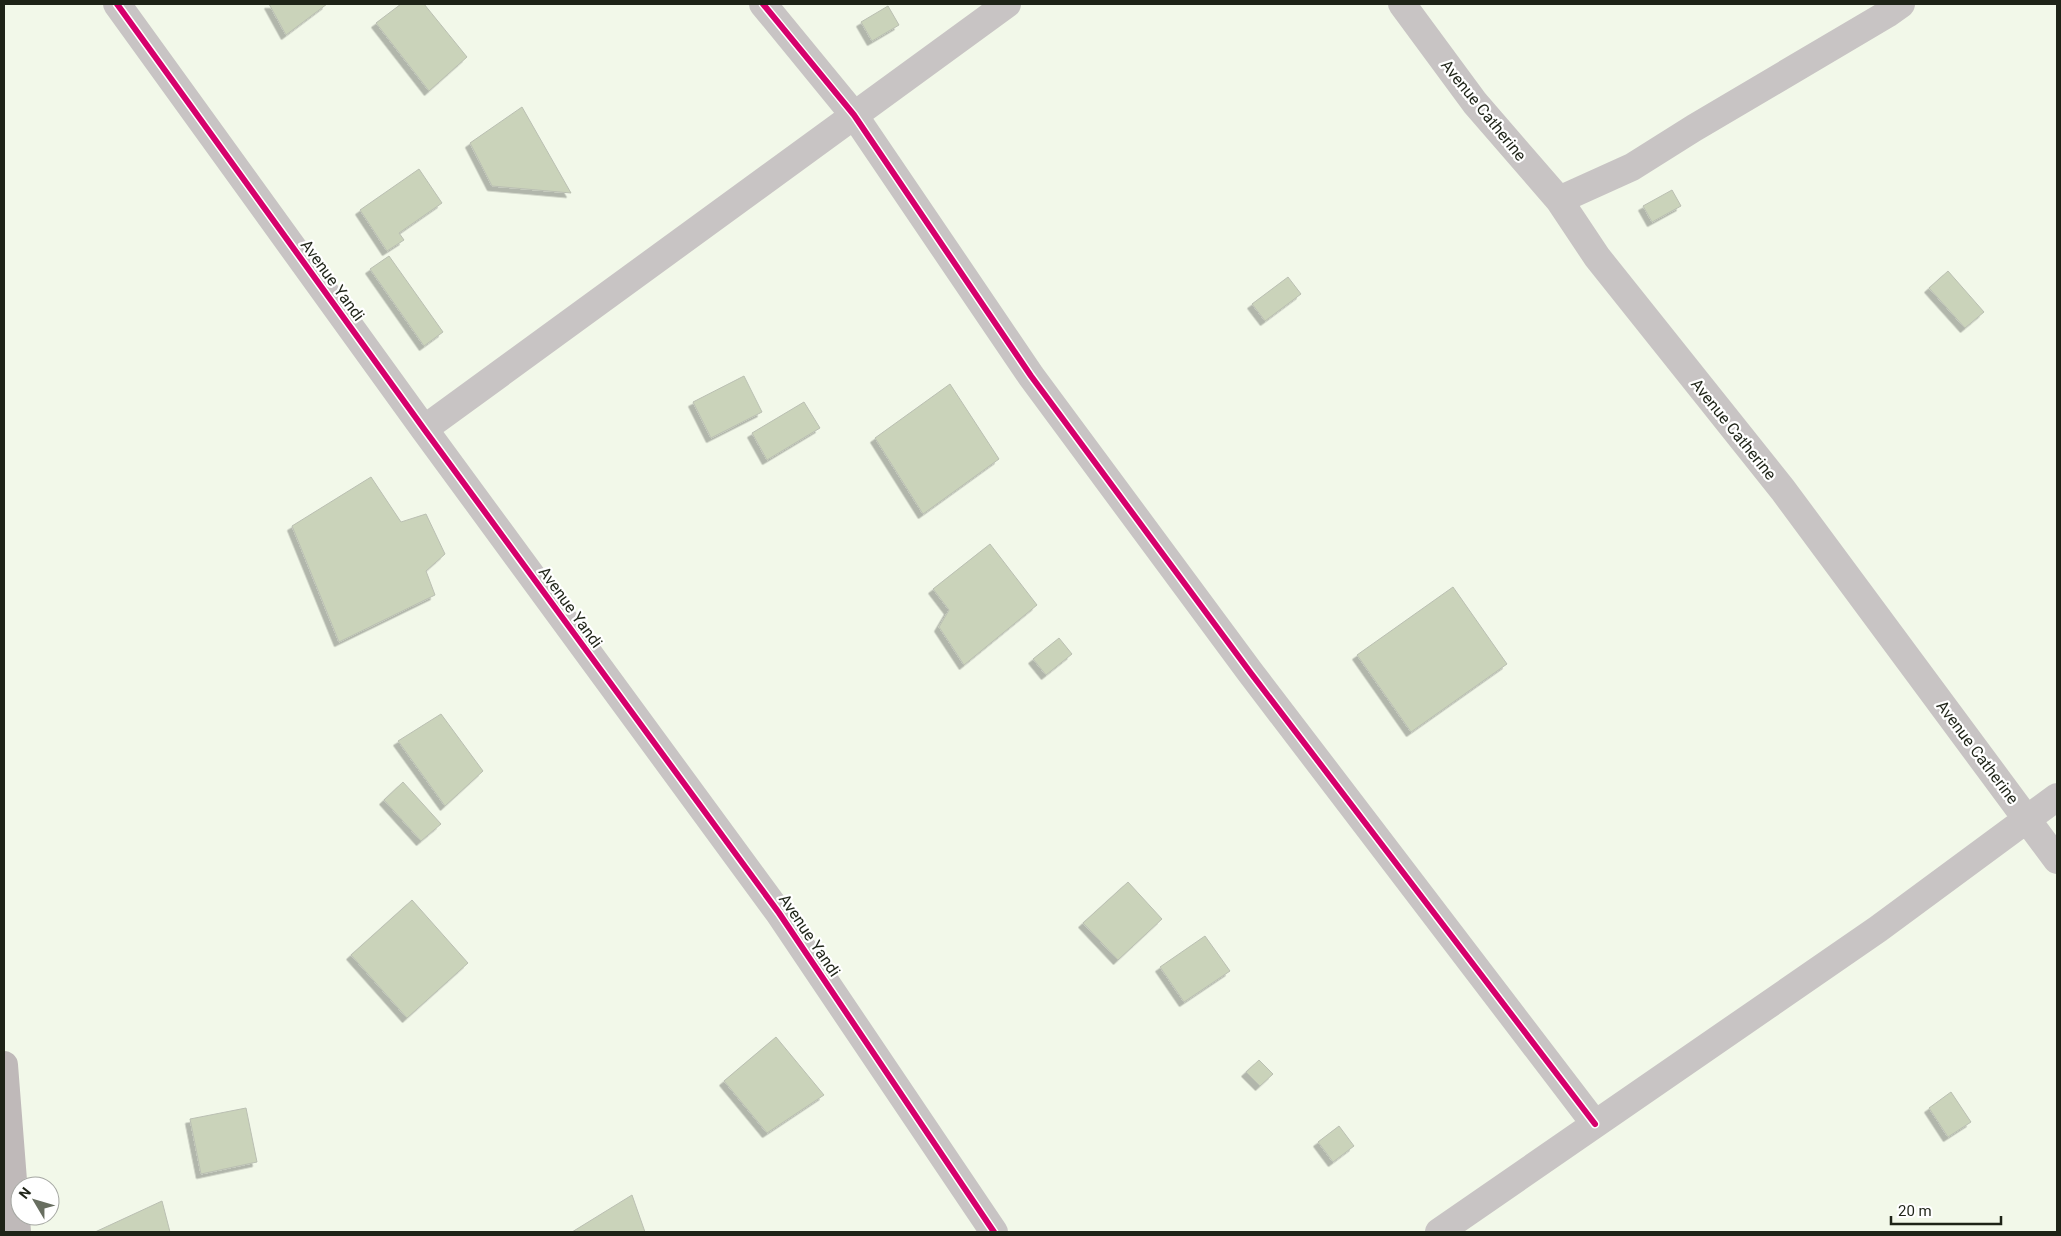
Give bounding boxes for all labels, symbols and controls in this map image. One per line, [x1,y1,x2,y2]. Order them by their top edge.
street label: Avenue Catherine [1437,56,1530,165]
street label: Avenue Yandi [297,236,368,325]
street label: Avenue Catherine [1687,375,1780,484]
street label: Avenue Yandi [535,563,606,652]
street label: Avenue Catherine [1933,697,2023,808]
street label: Avenue Yandi [775,890,844,980]
north arrow [10,1176,60,1226]
text: N [15,1184,34,1202]
scale bar [1891,1194,2001,1226]
text: 20 m [1898,1202,1932,1220]

